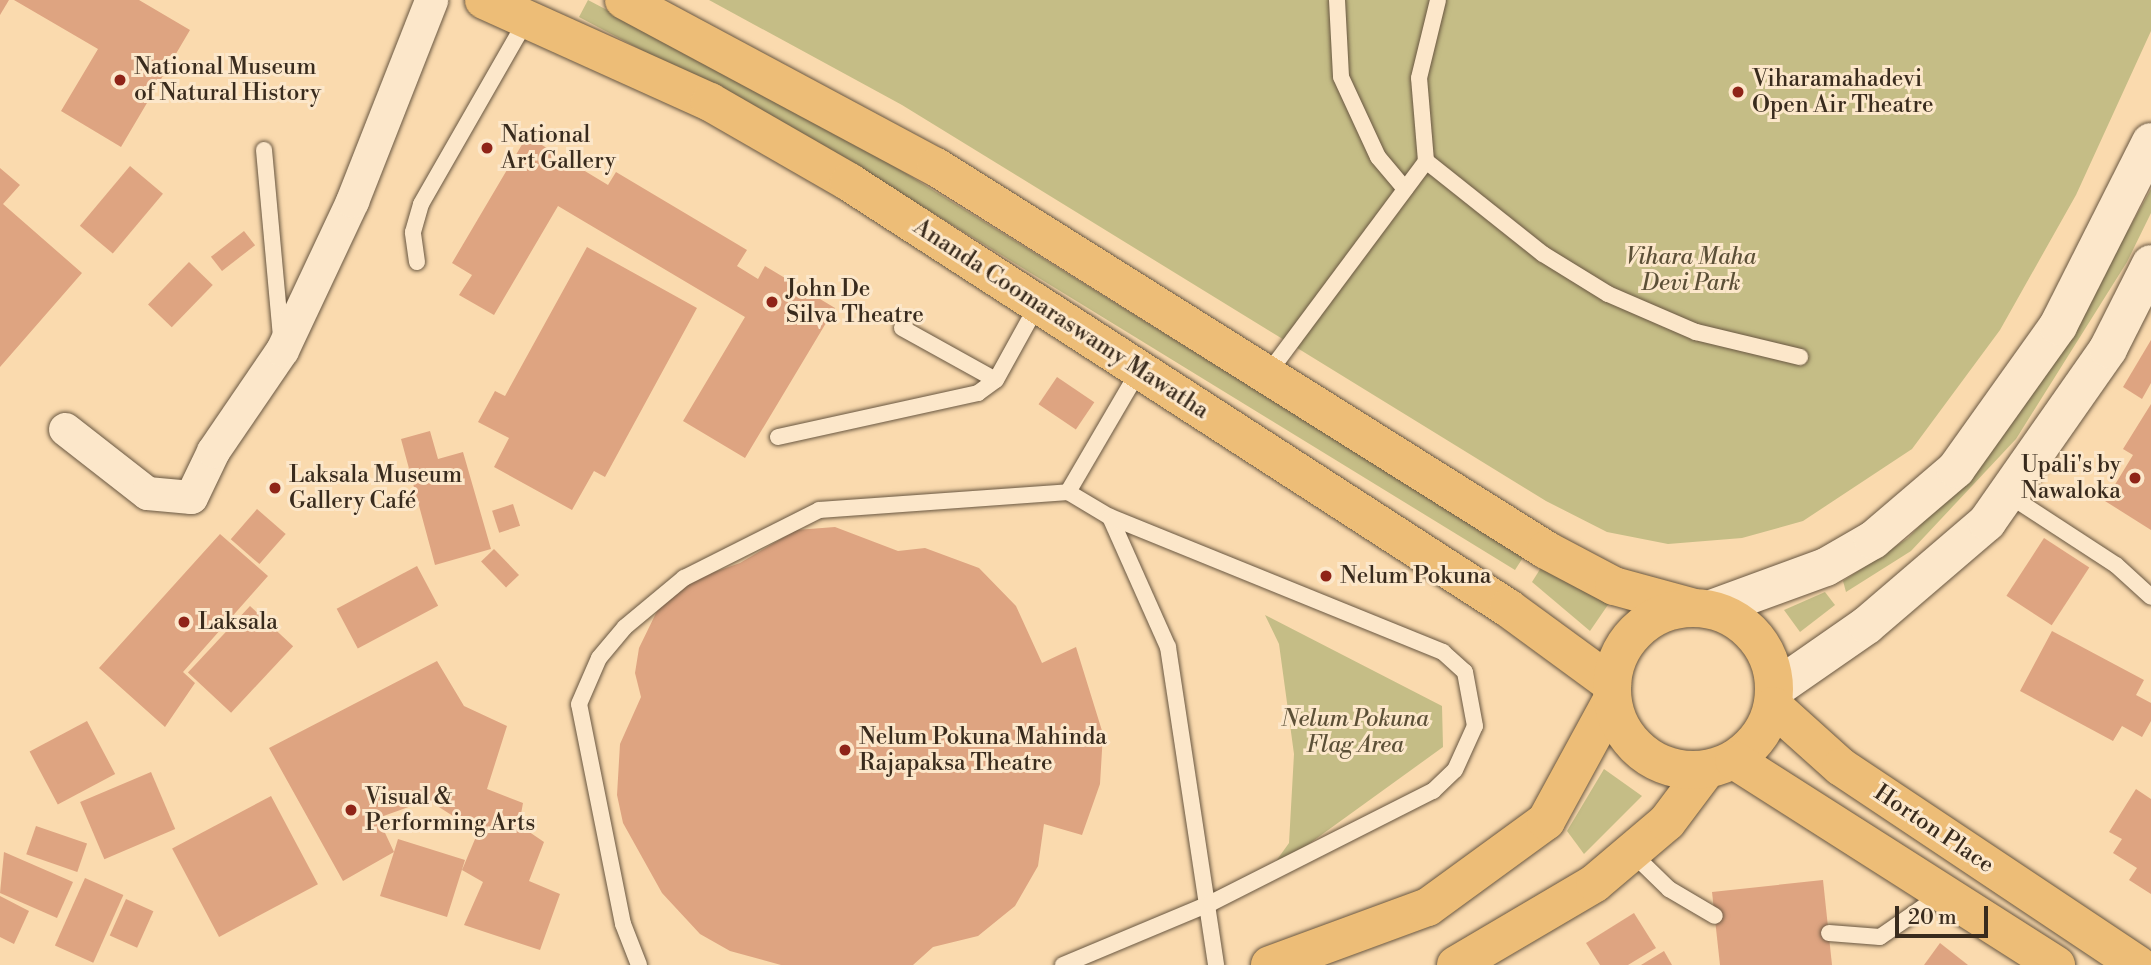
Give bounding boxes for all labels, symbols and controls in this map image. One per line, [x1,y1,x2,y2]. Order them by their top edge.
place label: National Museum of Natural History [134,53,321,107]
place label: Viharamahadevi Open Air Theatre [1752,65,1934,119]
marker: National Museum of Natural History [112,72,128,88]
marker: Viharamahadevi Open Air Theatre [1730,84,1746,100]
place label: National Art Gallery [501,121,616,175]
marker: National Art Gallery [479,140,495,156]
street label: Ananda Coomaraswamy Mawatha [908,213,1214,425]
park label: Vihara Maha Devi Park [1626,243,1756,297]
place label: John De Silva Theatre [786,275,924,329]
marker: John De Silva Theatre [764,294,780,310]
place label: Upali's by Nawaloka [2021,451,2121,505]
place label: Laksala Museum Gallery Café [289,461,462,515]
marker: Upali's by Nawaloka [2127,470,2143,486]
marker: Laksala Museum Gallery Café [267,480,283,496]
place label: Nelum Pokuna [1340,562,1492,590]
marker: Nelum Pokuna [1318,568,1334,584]
place label: Laksala [198,608,278,636]
marker: Laksala [176,614,192,630]
park label: Nelum Pokuna Flag Area [1281,705,1429,759]
place label: Nelum Pokuna Mahinda Rajapaksa Theatre [859,723,1107,777]
marker: Nelum Pokuna Mahinda Rajapaksa Theatre [837,742,853,758]
street label: Horton Place [1869,779,1999,879]
place label: Visual & Performing Arts [365,783,535,837]
marker: Visual & Performing Arts [343,802,359,818]
scale bar [1899,892,1992,936]
text: 20 m [1908,905,1957,931]

